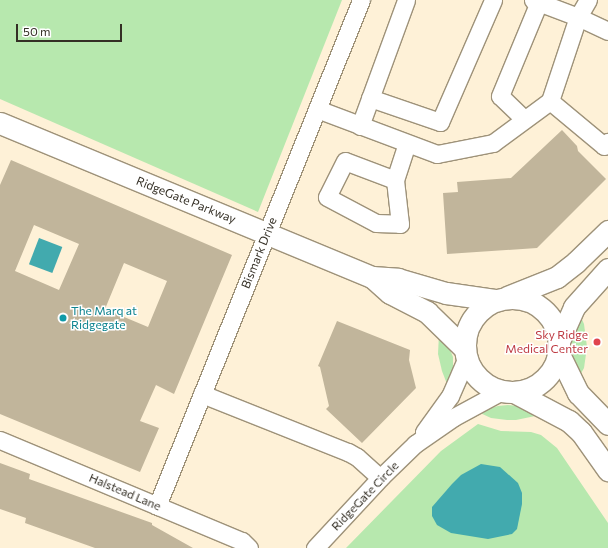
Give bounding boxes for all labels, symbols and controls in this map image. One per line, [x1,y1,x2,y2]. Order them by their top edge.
scale bar [18,16,124,42]
text: 50 m [23,24,51,38]
street label: RidgeGate Parkway [134,173,238,227]
street label: Bismark Drive [238,215,280,291]
place label: The Marq at Ridgegate [71,304,137,332]
marker: The Marq at Ridgegate [58,313,68,323]
place label: Sky Ridge Medical Center [505,328,588,356]
marker: Sky Ridge Medical Center [591,336,603,348]
street label: RidgeGate Circle [328,458,402,534]
street label: Halstead Lane [87,470,163,514]

